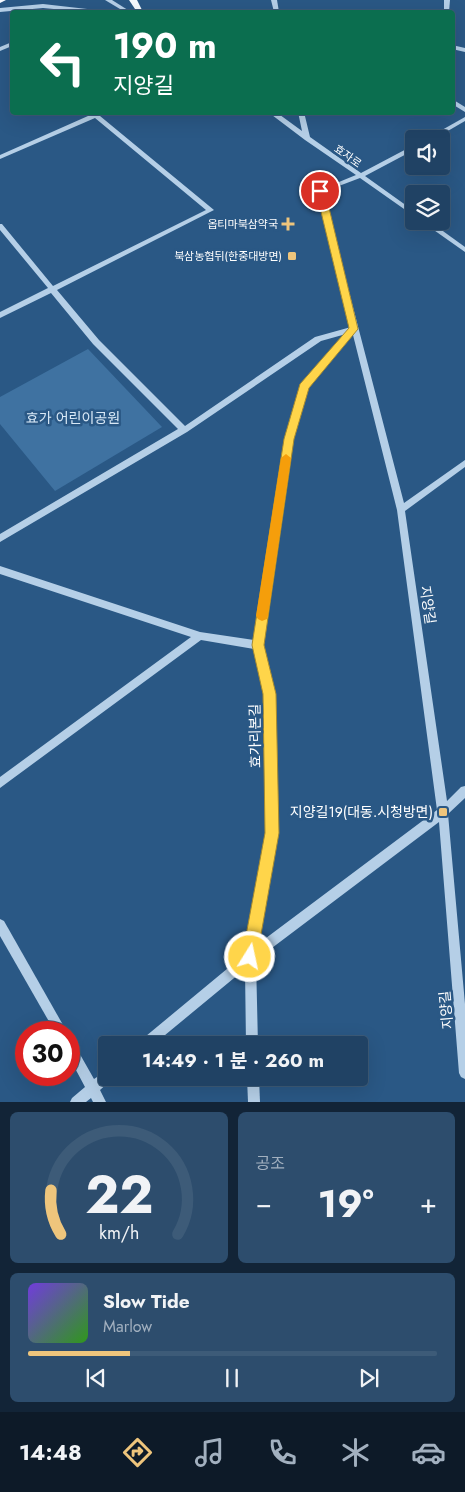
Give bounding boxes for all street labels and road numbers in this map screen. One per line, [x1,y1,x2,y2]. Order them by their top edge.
street label: 효자로 [331,141,365,171]
street label: 지양길 [415,584,441,626]
street label: 효가리본길 [244,704,266,768]
street label: 지양길 [434,990,458,1030]

